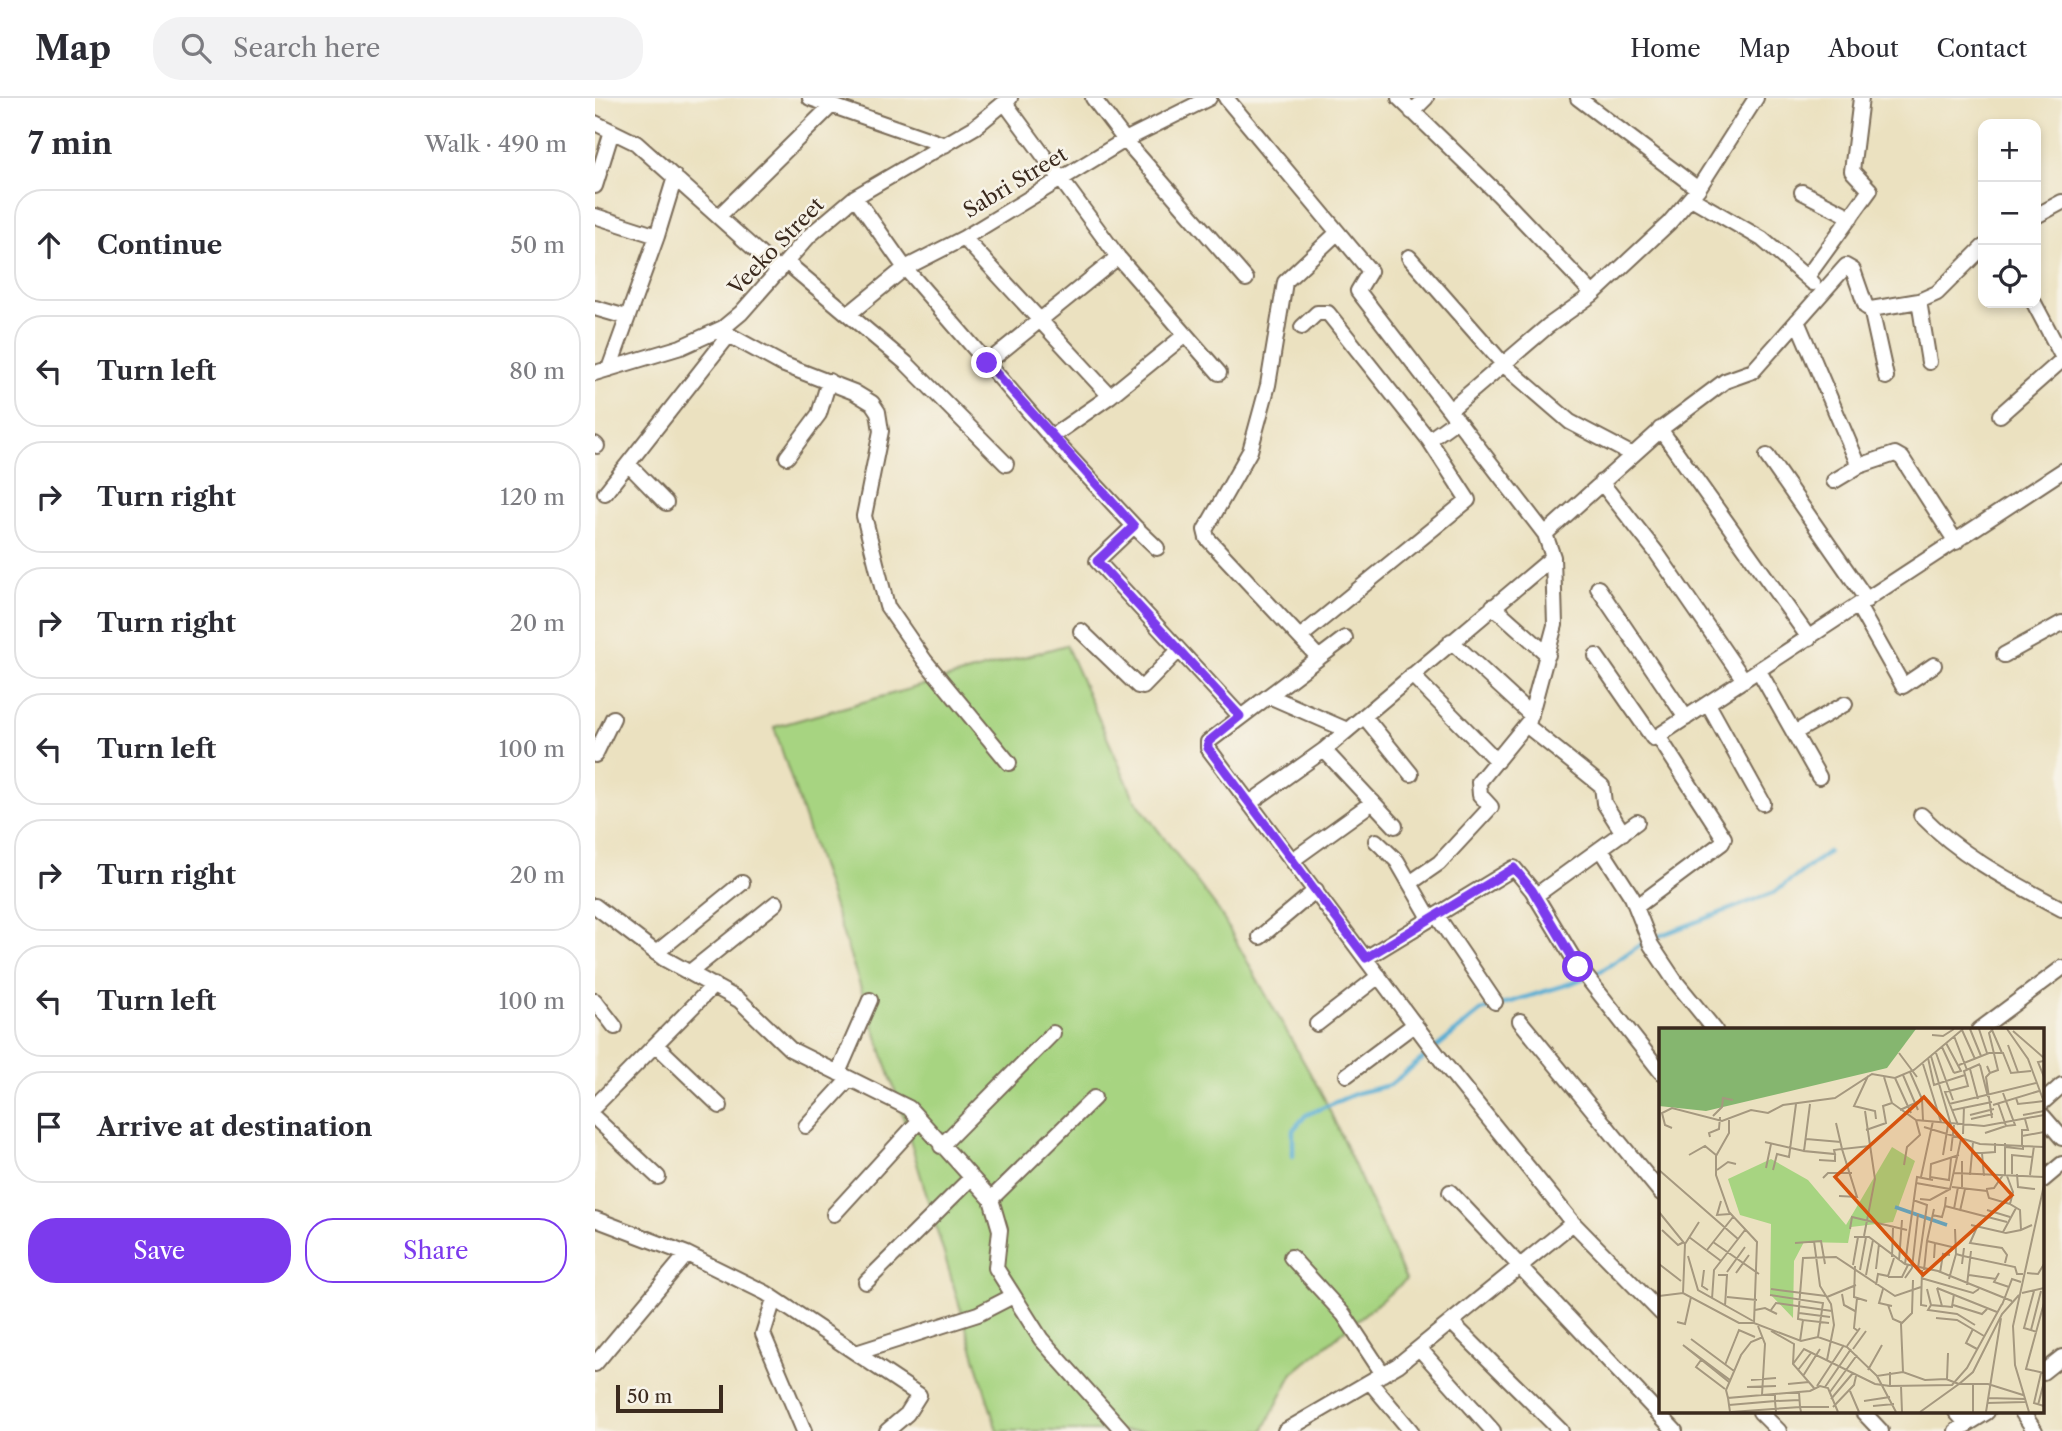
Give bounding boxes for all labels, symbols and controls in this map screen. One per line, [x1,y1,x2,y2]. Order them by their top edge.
search box [153,17,643,80]
text: Map [35,28,111,69]
icon: search [177,29,215,67]
text: Search here [233,32,380,64]
text: Home [1630,34,1701,63]
text: Map [1739,34,1790,63]
text: About [1828,34,1899,63]
text: Contact [1937,34,2027,63]
map controls [1978,119,2041,308]
button: + [1978,119,2041,182]
text: 7 min [28,125,112,162]
text: Walk · 490 m [424,130,567,158]
street label: Sabri Street [959,141,1072,223]
button: − [1978,182,2041,245]
street label: Veeko Street [723,192,829,301]
icon: ahead [30,226,68,264]
text: Continue [97,229,222,261]
text: 50 m [510,231,565,259]
button: locate [1978,245,2041,308]
route end [971,347,1002,378]
icon: left [30,352,68,390]
text: Turn left [97,355,216,387]
text: 80 m [509,357,565,385]
icon: right [30,478,68,516]
text: Turn right [97,481,236,513]
text: 120 m [500,483,565,511]
icon: right [30,604,68,642]
text: Turn right [97,607,236,639]
text: 20 m [510,609,565,637]
icon: left [30,730,68,768]
text: Turn left [97,733,216,765]
text: 100 m [499,735,565,763]
icon: right [30,856,68,894]
text: Turn right [97,859,236,891]
text: 20 m [510,861,565,889]
route start [1562,951,1593,982]
icon: left [30,982,68,1020]
text: Turn left [97,985,216,1017]
text: 100 m [499,987,565,1015]
inset map [1659,1028,2045,1414]
icon: arrive [30,1108,68,1146]
text: Arrive at destination [97,1111,372,1143]
button: Save [28,1218,291,1283]
button: Share [305,1218,567,1283]
scale bar [616,1382,723,1414]
text: 50 m [627,1385,672,1408]

